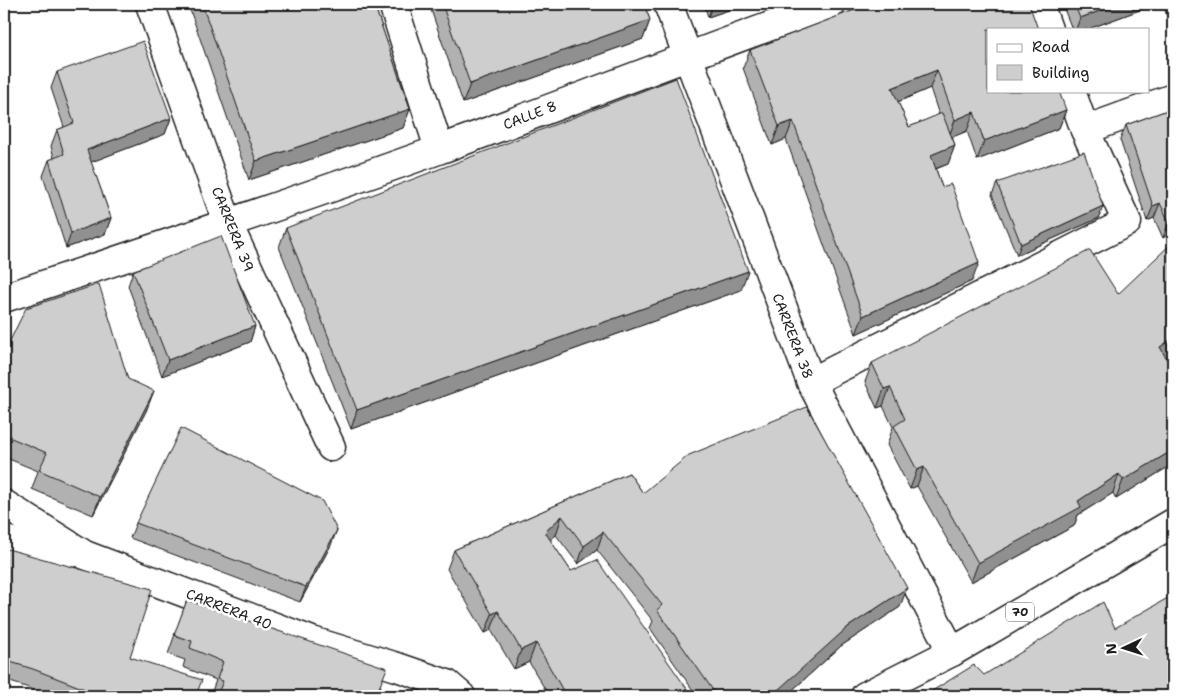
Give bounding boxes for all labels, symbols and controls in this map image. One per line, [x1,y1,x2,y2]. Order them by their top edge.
legend [987,28,1150,92]
text: Road [1032,37,1070,57]
text: Building [1032,63,1089,83]
street label: CALLE 8 [501,97,559,133]
street label: CARRERA 39 [208,184,258,274]
street label: CARRERA 38 [768,291,818,381]
street label: CARRERA 40 [184,584,274,634]
road number: 70 [1006,602,1034,622]
north arrow [1100,622,1150,672]
text: N [1102,643,1120,655]

